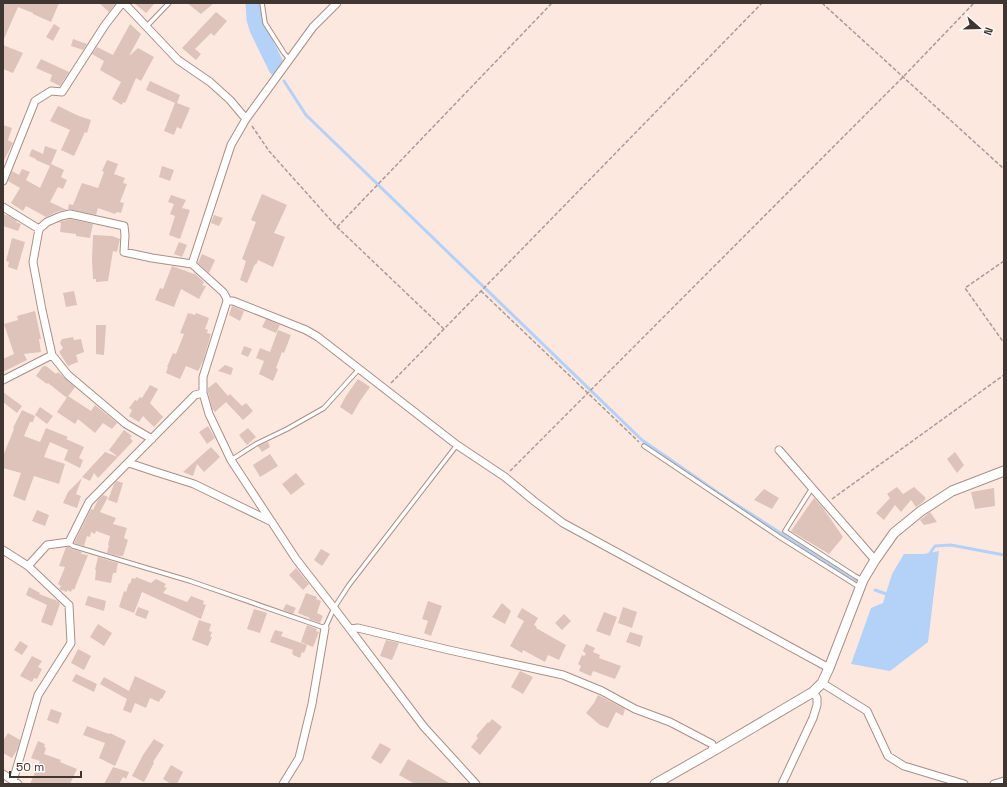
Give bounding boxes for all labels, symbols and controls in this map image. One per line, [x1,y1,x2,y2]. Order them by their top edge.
north arrow [959,8,999,48]
text: N [981,26,996,37]
scale bar [10,753,81,779]
text: 50 m [16,759,44,775]

